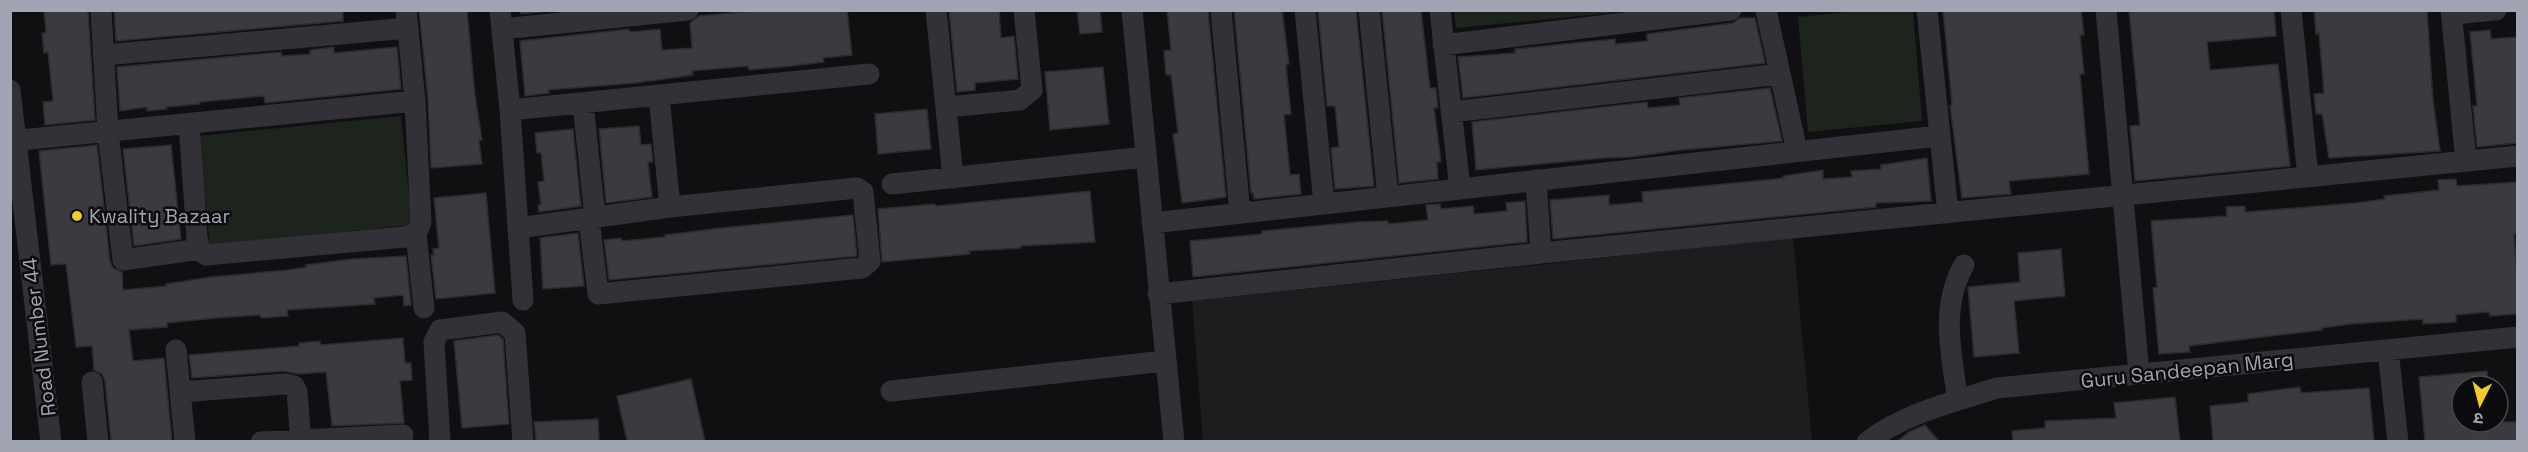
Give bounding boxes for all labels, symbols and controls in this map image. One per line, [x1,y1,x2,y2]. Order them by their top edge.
place label: Kwality Bazaar [89,203,230,229]
marker: Kwality Bazaar [70,209,84,223]
street label: Road Number 44 [16,256,62,418]
street label: Guru Sandeepan Marg [2079,346,2295,394]
north arrow [2450,374,2510,434]
text: उ [2472,407,2484,429]

